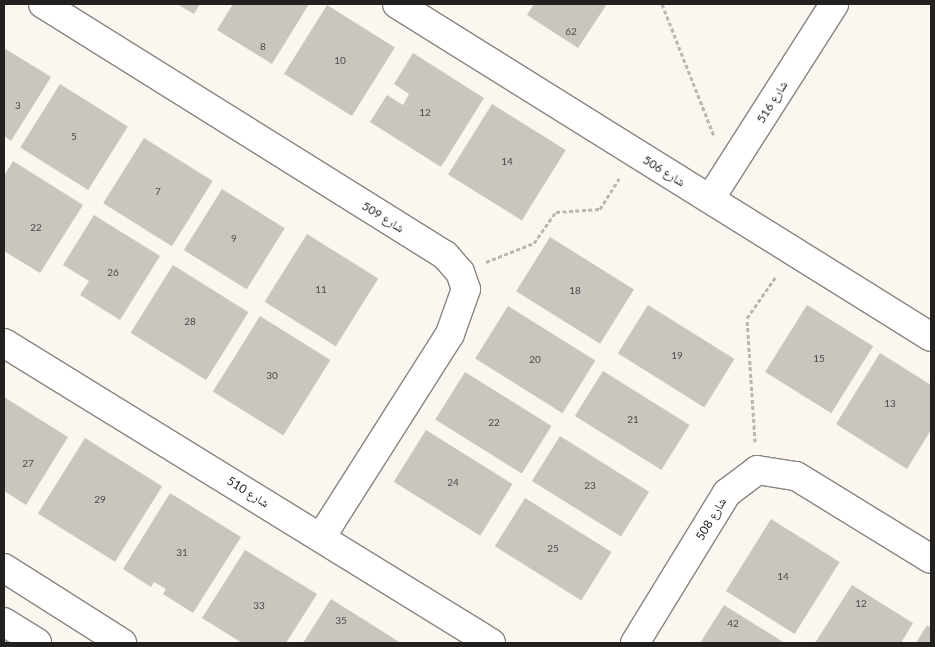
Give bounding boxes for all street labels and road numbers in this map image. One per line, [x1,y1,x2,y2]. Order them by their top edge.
street label: شارع 516 [754,78,790,126]
street label: شارع 506 [640,153,688,189]
street label: شارع 509 [359,199,407,235]
street label: شارع 510 [224,474,272,510]
street label: شارع 508 [693,495,729,543]

